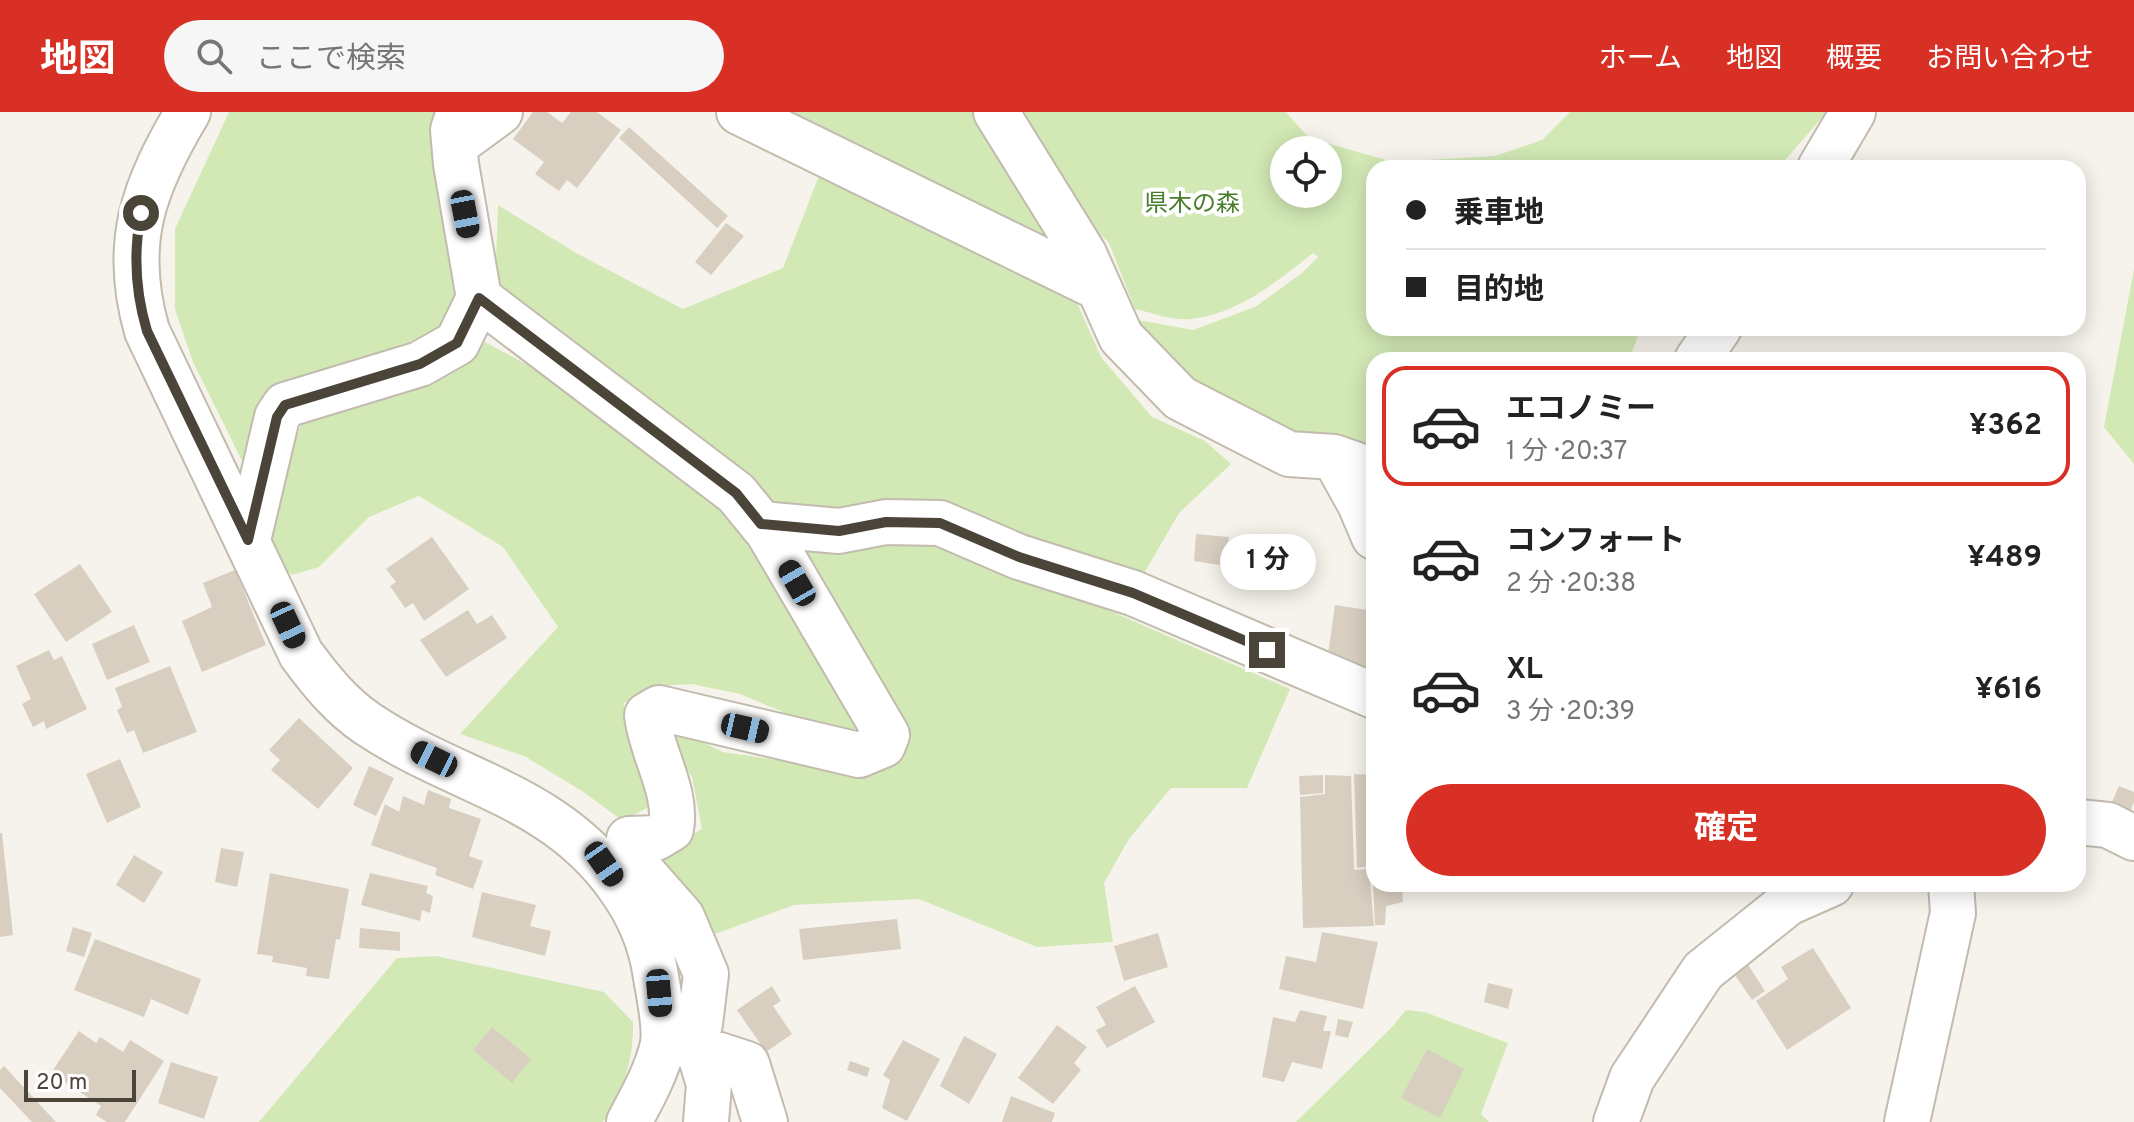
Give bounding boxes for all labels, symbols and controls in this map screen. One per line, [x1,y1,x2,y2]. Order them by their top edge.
search box [164,20,724,92]
icon: search [192,34,236,78]
text: 地図 [40,37,116,86]
text: ここで検索 [256,42,406,79]
text: ホーム [1599,42,1682,78]
text: 地図 [1726,42,1782,78]
text: 概要 [1826,42,1882,78]
text: お問い合わせ [1926,42,2094,78]
map controls [1270,136,1342,208]
button: locate [1270,136,1342,208]
car [449,188,481,240]
park label: 県木の森 [1144,190,1240,220]
route start [123,195,159,231]
text: 乗車地 [1454,196,1544,233]
text: 目的地 [1454,273,1544,310]
icon: car [1410,390,1482,462]
text: エコノミー [1506,392,1656,429]
text: ¥362 [1969,408,2042,445]
text: 1 分 · 20:37 [1506,436,1627,469]
icon: car [1410,522,1482,594]
text: コンフォート [1506,524,1685,561]
callout: 1 分 [1219,534,1315,590]
text: ¥489 [1967,540,2042,577]
text: 1 分 [1247,545,1289,578]
car [775,556,819,610]
text: 2 分 · 20:38 [1506,568,1636,601]
car [267,598,309,652]
route end [1249,632,1285,668]
text: XL [1506,652,1543,689]
icon: car [1410,654,1482,726]
text: ¥616 [1975,672,2042,709]
text: 3 分 · 20:39 [1506,696,1635,729]
car [719,711,771,745]
car [407,738,461,780]
button: 確定 [1406,784,2046,876]
car [580,837,628,891]
car [645,968,673,1018]
scale bar [24,1066,136,1102]
text: 20 m [36,1070,87,1097]

